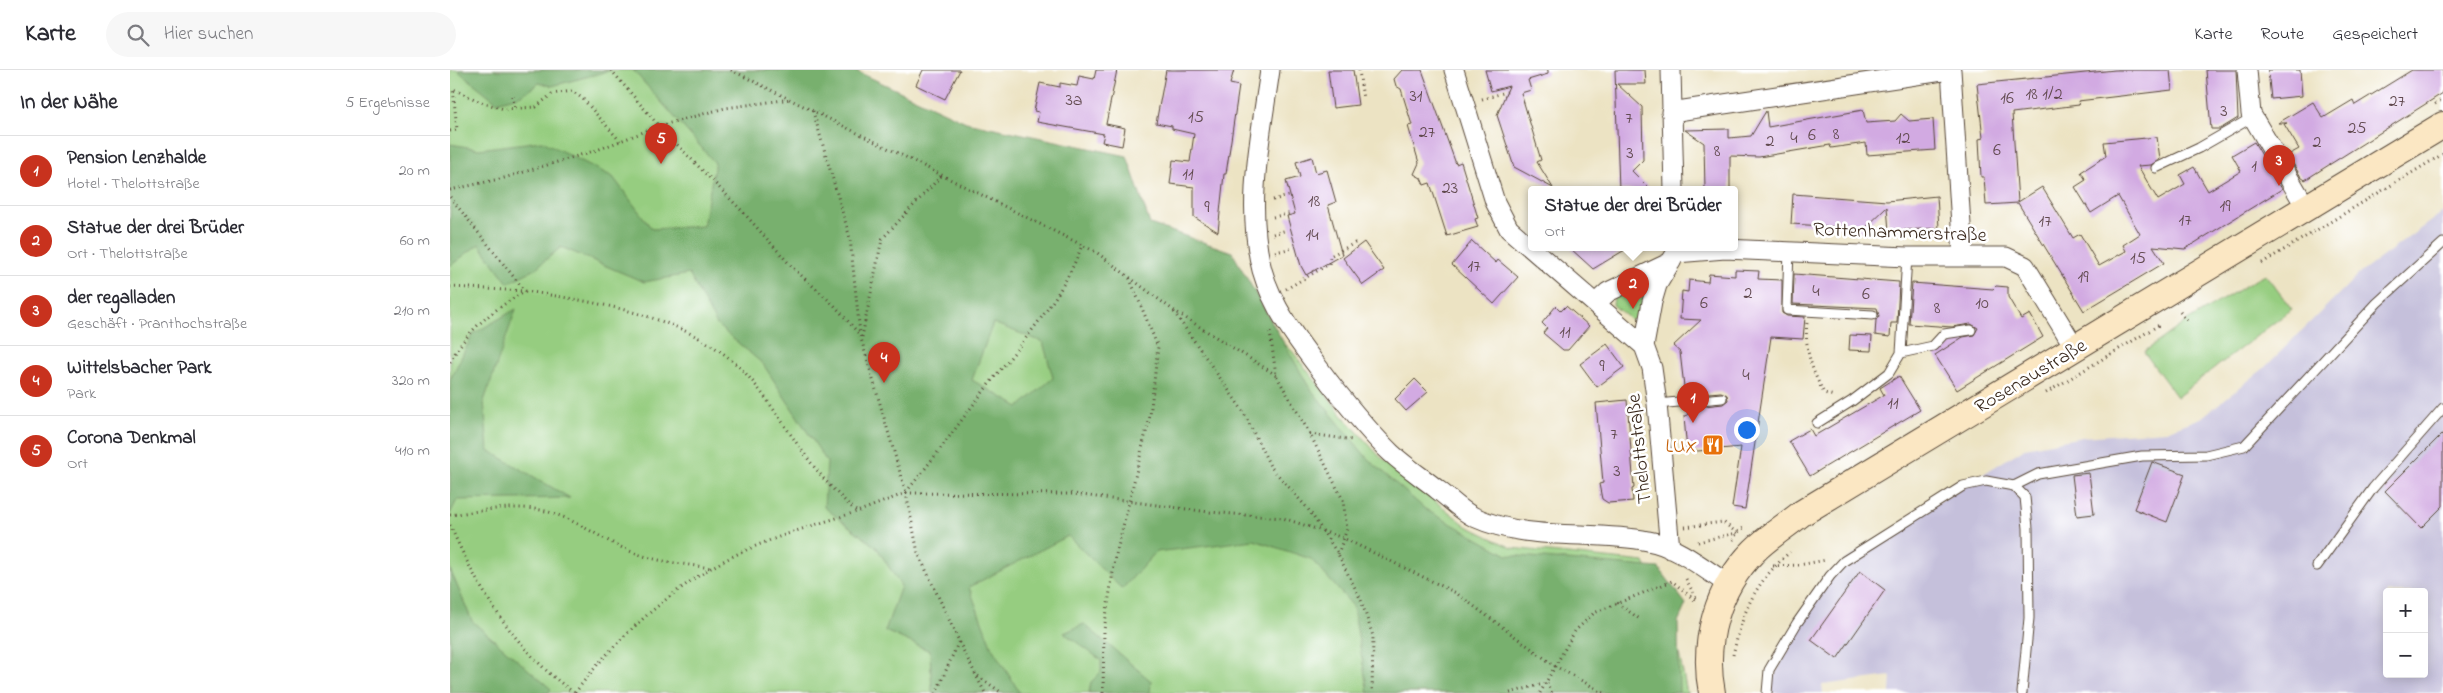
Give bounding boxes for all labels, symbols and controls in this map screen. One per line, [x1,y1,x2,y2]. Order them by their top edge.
search box [106,12,456,57]
text: Karte [25,17,76,52]
icon: search [124,21,152,49]
text: Hier suchen [164,21,253,48]
text: Karte [2194,22,2232,48]
text: Route [2260,22,2304,48]
text: Gespeichert [2332,22,2418,48]
house number: 18 1/2 [2025,82,2063,108]
house number: 31 [1409,84,1423,110]
house number: 16 [2000,86,2014,112]
text: In der Nähe [20,88,118,118]
house number: 3a [1065,88,1083,114]
house number: 27 [2389,89,2406,115]
text: 5 Ergebnisse [345,91,430,115]
house number: 3 [2220,99,2228,125]
house number: 15 [1188,105,1204,131]
house number: 7 [1625,106,1633,132]
house number: 25 [2347,116,2367,142]
house number: 27 [1419,120,1436,146]
house number: 8 [1833,122,1840,148]
pin: 5 [645,123,677,164]
house number: 6 [1808,123,1816,149]
house number: 4 [1790,126,1798,152]
house number: 12 [1896,126,1910,152]
house number: 2 [1766,129,1775,155]
house number: 2 [2313,130,2322,156]
house number: 6 [1993,138,2001,164]
house number: 8 [1714,139,1721,165]
house number: 3 [1626,141,1634,167]
text: Pension Lenzhalde [67,145,206,172]
pin: 3 [2263,145,2295,186]
house number: 1 [2251,154,2257,180]
text: 1 [33,159,39,183]
text: 20 m [399,159,430,183]
house number: 11 [1182,162,1194,188]
text: Hotel · Thelottstraße [67,172,200,196]
house number: 23 [1442,176,1458,202]
popup [1528,186,1738,251]
house number: 18 [1308,189,1320,215]
text: Statue der drei Brüder [1545,193,1721,220]
house number: 19 [2219,194,2231,220]
house number: 9 [1204,195,1210,221]
house number: 17 [2178,208,2192,234]
house number: 17 [2038,209,2052,235]
text: Statue der drei Brüder [67,215,244,242]
street label: Rottenhammerstraße [1813,216,1987,251]
text: Ort [1545,220,1565,244]
house number: 14 [1305,223,1319,249]
text: 2 [32,229,40,253]
text: 60 m [400,229,430,253]
text: Ort · Thelottstraße [67,242,188,266]
house number: 15 [2130,246,2146,272]
house number: 17 [1467,254,1481,280]
house number: 19 [2077,265,2089,291]
pin: 2 [1617,268,1649,309]
house number: 4 [1812,279,1820,305]
house number: 2 [1744,281,1753,307]
house number: 6 [1862,282,1870,308]
text: der regalladen [67,285,175,312]
house number: 6 [1700,291,1708,317]
house number: 10 [1975,291,1989,317]
house number: 8 [1934,296,1941,322]
text: 3 [33,299,39,323]
text: 210 m [394,299,430,323]
text: Geschäft · Pranthochstraße [67,312,247,336]
house number: 11 [1559,320,1571,346]
street label: Rosenaustraße [1970,332,2093,422]
pin: 4 [868,342,900,383]
house number: 9 [1599,354,1605,380]
text: Wittelsbacher Park [67,355,211,382]
house number: 4 [1742,363,1750,389]
text: 4 [33,369,39,393]
text: 320 m [392,369,430,393]
text: Park [67,382,96,406]
pin: 1 [1677,382,1709,423]
house number: 11 [1887,391,1899,417]
street label: Thelottstraße [1620,392,1661,505]
your location [1734,417,1760,443]
house number: 7 [1610,422,1618,448]
text: Corona Denkmal [67,425,196,452]
place label: LUX [1665,433,1697,462]
restaurant icon: LUX [1701,433,1725,457]
text: 5 [31,439,41,463]
text: 410 m [395,439,430,463]
text: Ort [67,452,88,476]
house number: 3 [1613,459,1621,485]
map controls [2383,588,2428,678]
button: + [2383,588,2428,633]
button: − [2383,633,2428,678]

